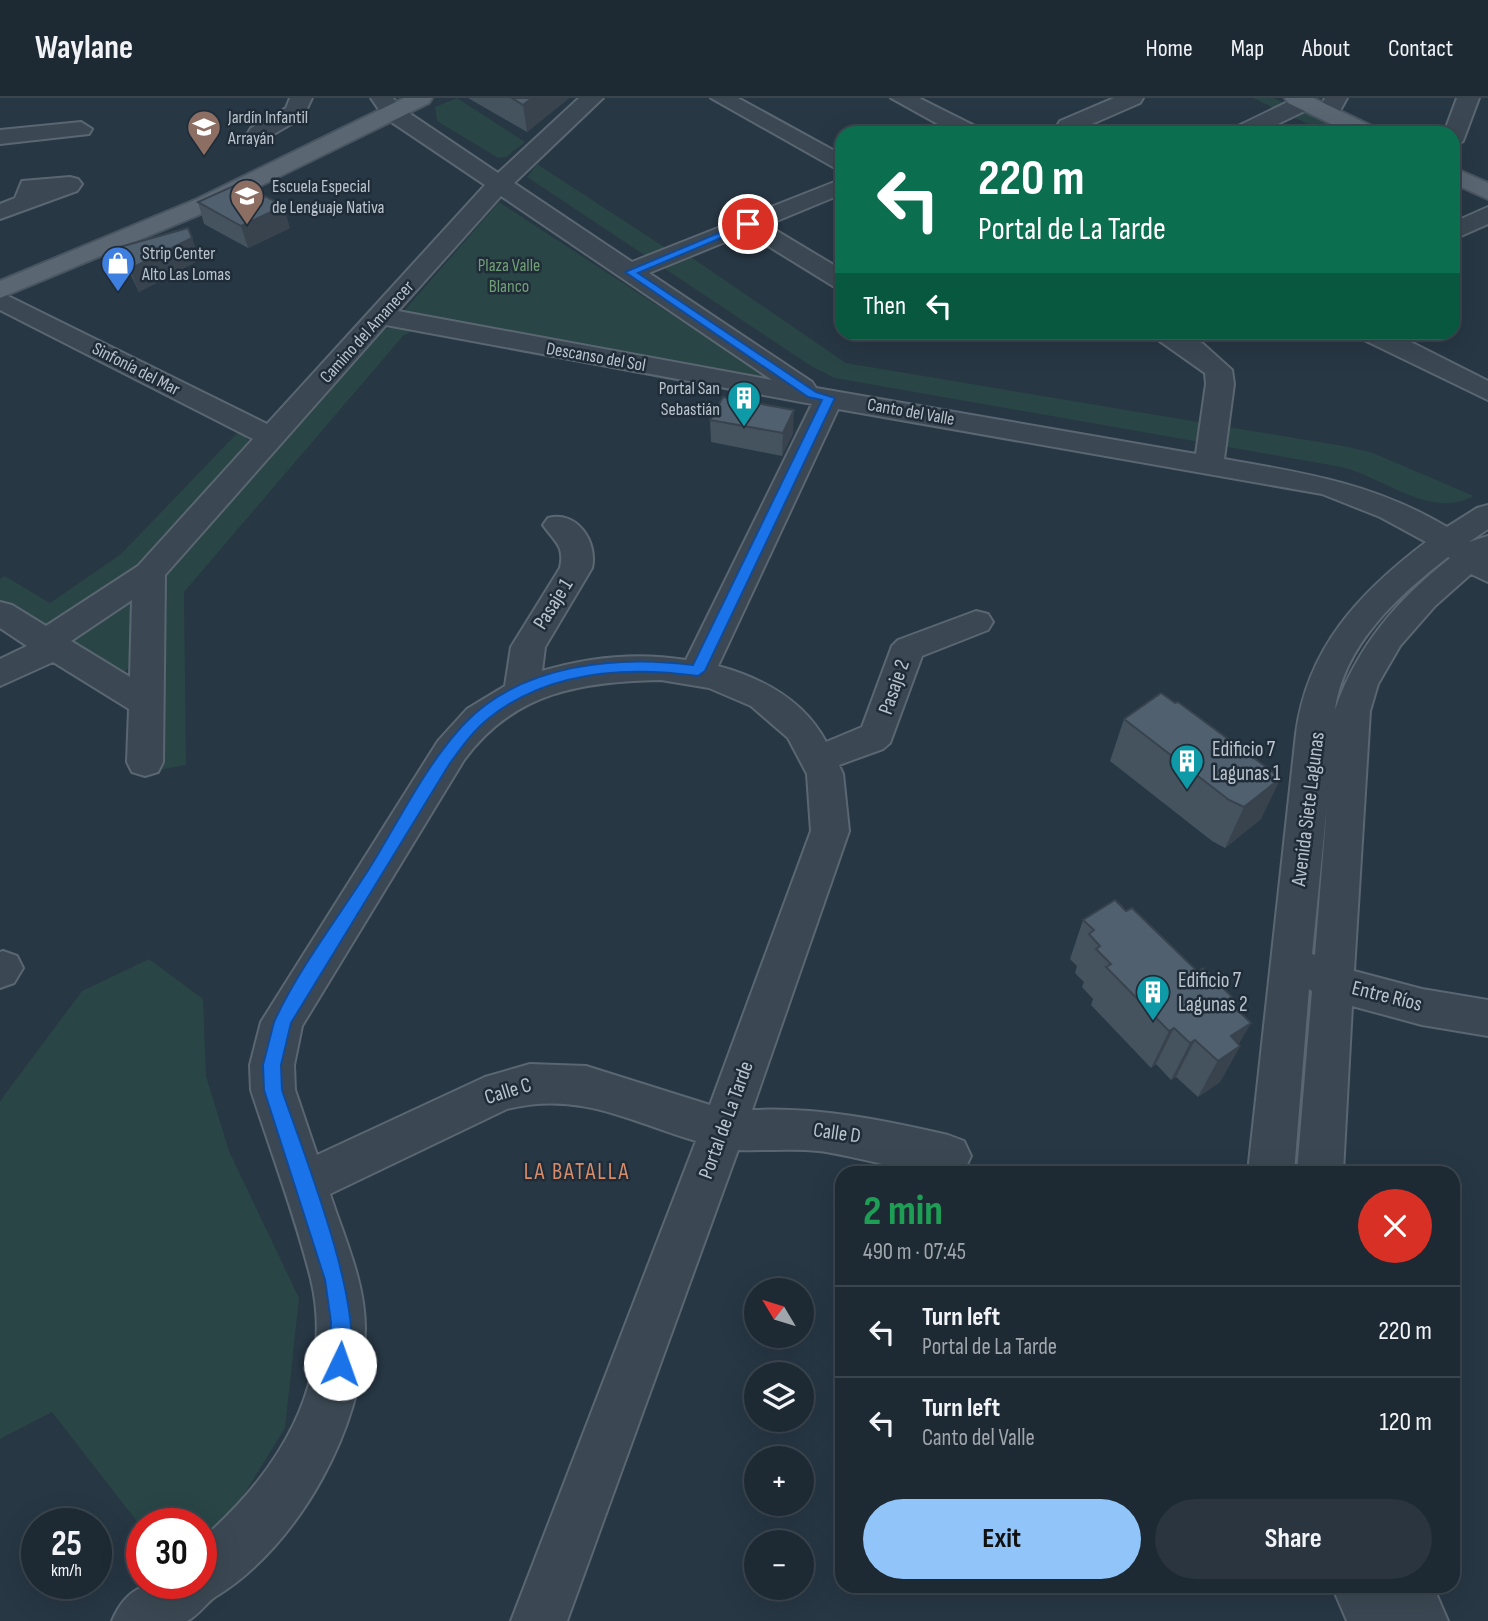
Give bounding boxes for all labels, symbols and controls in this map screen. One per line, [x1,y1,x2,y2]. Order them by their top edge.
text: Waylane [35,28,133,68]
text: Home [1145,34,1193,63]
text: Map [1231,34,1264,63]
text: About [1302,34,1350,63]
text: Contact [1388,34,1453,63]
place label: Jardín Infantil Arrayán [227,107,308,149]
school or university icon: Jardín Infantil Arrayán [185,108,223,157]
text: 220 m [978,150,1084,209]
icon: left [863,154,954,245]
place label: Escuela Especial de Lenguaje Nativa [272,176,385,218]
school or university icon: Escuela Especial de Lenguaje Nativa [228,177,266,226]
pin [718,194,778,254]
icon: arrive [729,205,767,243]
text: Portal de La Tarde [978,210,1166,249]
place label: Strip Center Alto Las Lomas [141,243,231,285]
shop icon: Strip Center Alto Las Lomas [99,244,137,293]
park label: Plaza Valle Blanco [478,255,540,297]
street label: Camino del Amanecer [316,277,418,387]
icon: left [920,287,958,325]
text: Then [863,291,906,322]
street label: Sinfonía del Mar [89,338,183,400]
street label: Descanso del Sol [545,338,647,376]
place label: Portal San Sebastián [659,378,720,420]
building icon: Portal San Sebastián [725,379,763,428]
street label: Canto del Valle [866,394,956,430]
street label: Pasaje 1 [528,573,579,634]
street label: Pasaje 2 [873,656,915,718]
street label: Avenida Siete Lagunas [1286,730,1330,889]
place label: Edificio 7 Lagunas 1 [1212,737,1281,786]
building icon: Edificio 7 Lagunas 1 [1168,742,1206,791]
place label: Edificio 7 Lagunas 2 [1178,968,1248,1017]
building icon: Edificio 7 Lagunas 2 [1134,973,1172,1022]
street label: Entre Ríos [1349,975,1425,1017]
street label: Portal de La Tarde [693,1058,759,1182]
street label: Calle C [482,1072,534,1110]
street label: Calle D [812,1117,862,1149]
district label: LA BATALLA [524,1158,630,1186]
text: 2 min [863,1186,943,1237]
button: close [1358,1189,1432,1263]
text: 490 m · 07:45 [863,1238,966,1266]
north arrow [744,1278,814,1348]
map controls [744,1278,814,1600]
text: Turn left [922,1302,1000,1333]
icon: left [863,1313,901,1351]
text: 220 m [1378,1316,1432,1347]
position arrow [303,1327,377,1401]
text: Portal de La Tarde [922,1333,1057,1361]
button: layers [744,1362,814,1432]
text: Turn left [922,1393,1000,1424]
icon: left [863,1404,901,1442]
text: 120 m [1379,1407,1432,1438]
text: Canto del Valle [922,1424,1035,1452]
button: + [744,1446,814,1516]
button: Exit [863,1499,1141,1579]
button: Share [1155,1499,1432,1579]
speed limit sign: 30 [126,1508,217,1599]
text: 25 [51,1523,82,1566]
button: − [744,1530,814,1600]
text: km/h [51,1560,82,1581]

